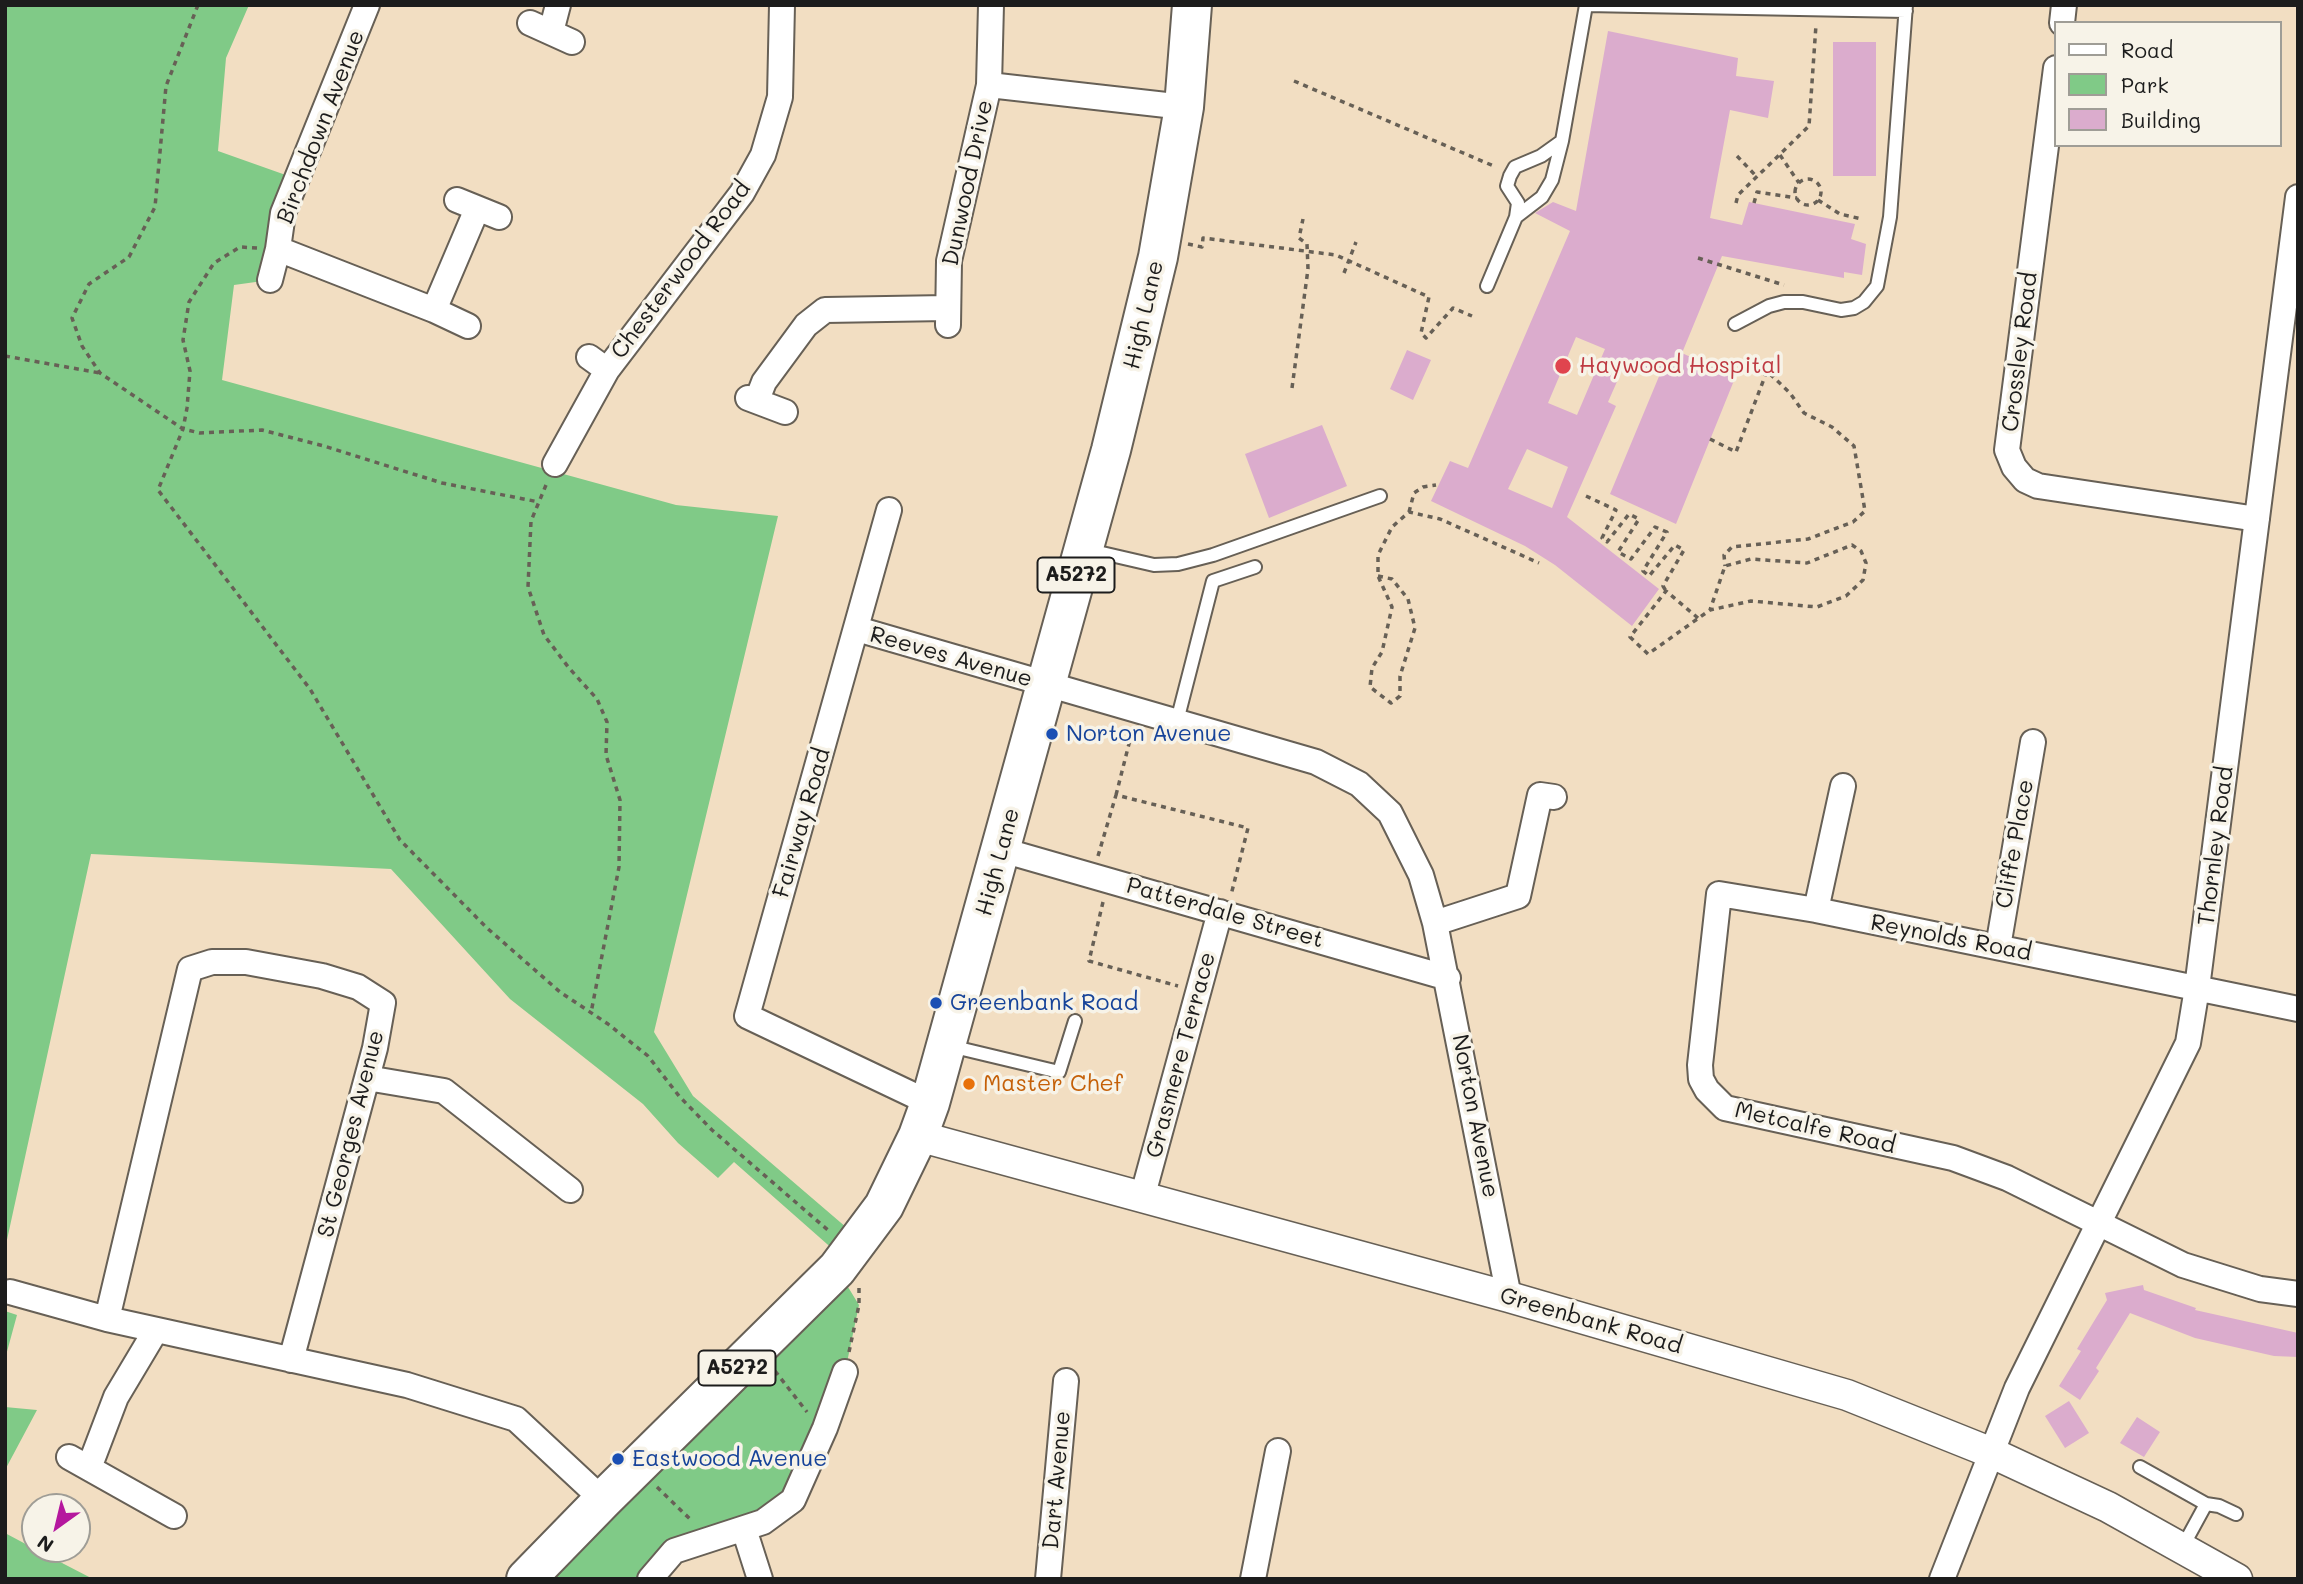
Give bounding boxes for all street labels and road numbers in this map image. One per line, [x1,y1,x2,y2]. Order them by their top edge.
street label: Birchdown Avenue [271,26,371,228]
street label: Dunwood Drive [937,97,999,269]
street label: Chesterwood Road [605,176,757,364]
street label: High Lane [1118,258,1170,372]
street label: Crossley Road [1997,271,2043,433]
road number: A5272 [1038,558,1114,592]
street label: Reeves Avenue [867,621,1035,693]
street label: Fairway Road [767,745,837,901]
street label: Thornley Road [2193,765,2239,927]
street label: Cliffe Place [1990,777,2040,911]
street label: High Lane [970,805,1026,919]
street label: Patterdale Street [1123,872,1327,954]
street label: Reynolds Road [1868,909,2034,967]
street label: Grasmere Terrace [1140,949,1222,1161]
street label: St Georges Avenue [312,1028,390,1240]
street label: Norton Avenue [1446,1032,1504,1200]
street label: Metcalfe Road [1732,1096,1898,1160]
street label: Greenbank Road [1497,1282,1685,1360]
road number: A5272 [698,1350,776,1386]
street label: Dart Avenue [1037,1410,1077,1550]

